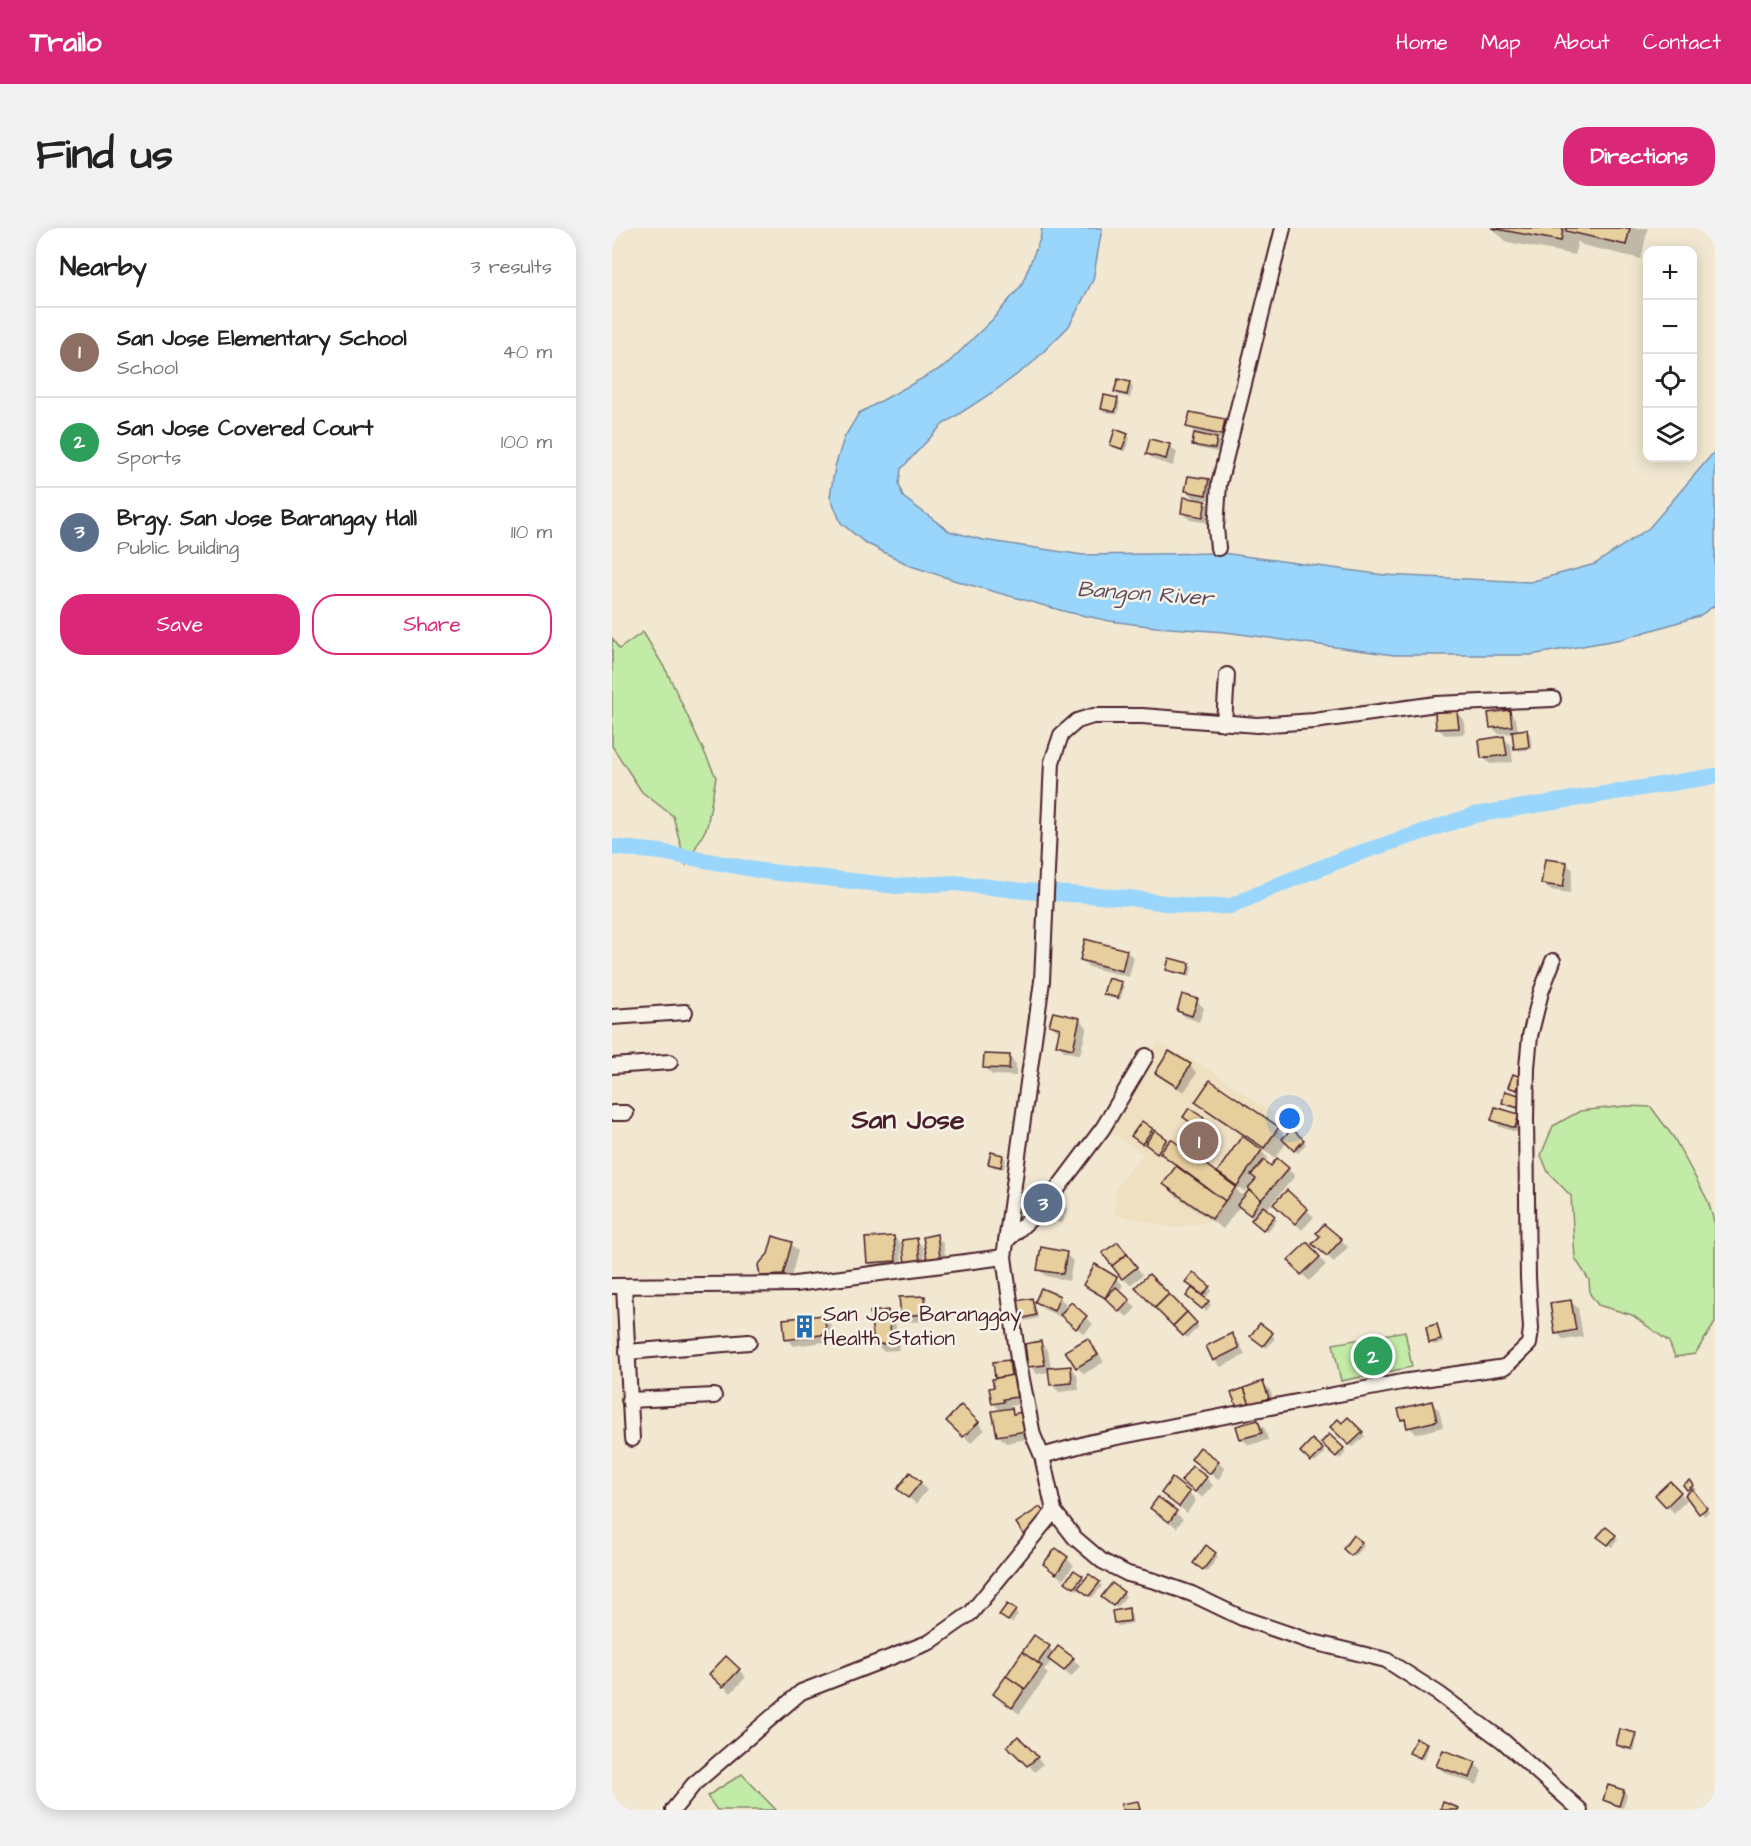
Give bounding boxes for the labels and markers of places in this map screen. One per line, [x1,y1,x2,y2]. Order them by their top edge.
pin: 1 [1180,1118,1218,1164]
pin: 3 [1024,1180,1062,1226]
place label: San Jose Baranggay Health Station [823,1300,1022,1353]
building icon: San Jose Baranggay Health Station [792,1313,818,1339]
pin: 2 [1354,1334,1392,1378]

